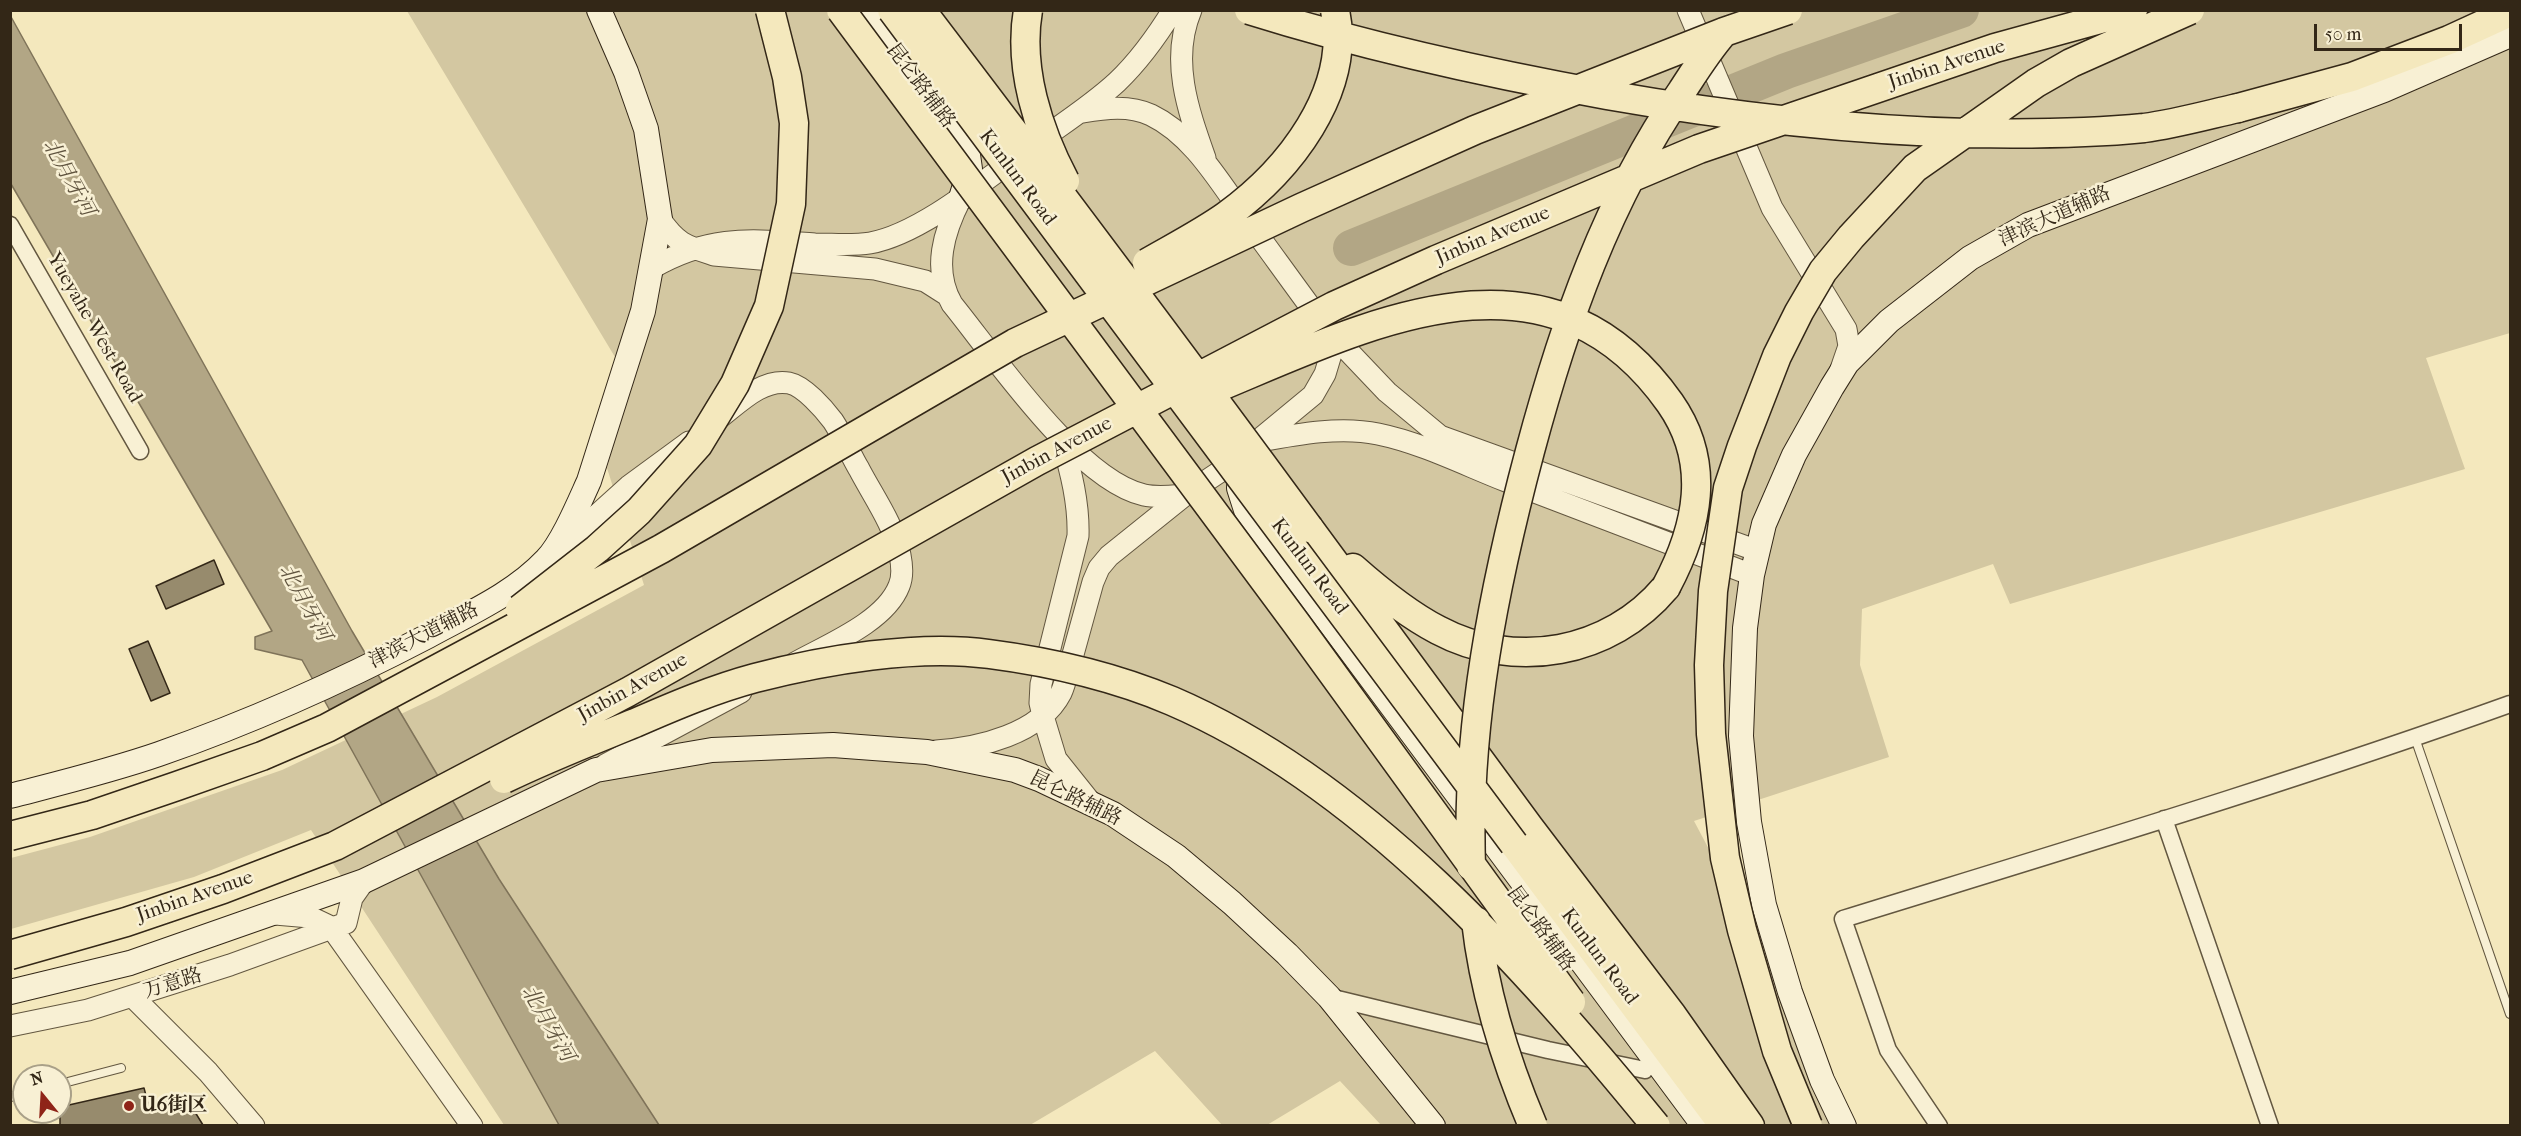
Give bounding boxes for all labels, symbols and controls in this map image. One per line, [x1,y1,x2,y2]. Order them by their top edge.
scale bar [2317,12,2466,50]
text: 50 m [2325,24,2361,45]
street label: Jinbin Avenue [1886,35,2008,95]
street label: 昆仑路辅路 [880,39,960,133]
street label: Kunlun Road [973,125,1061,231]
water label: 北月牙河 [37,135,99,221]
street label: 津滨大道辅路 [1995,182,2115,252]
street label: Jinbin Avenue [1432,201,1554,271]
street label: Yueyahe West Road [41,249,147,407]
street label: Jinbin Avenue [998,412,1116,490]
street label: Kunlun Road [1265,514,1353,620]
water label: 北月牙河 [273,560,335,646]
street label: 津滨大道辅路 [365,598,483,674]
street label: Jinbin Avenue [574,648,692,728]
street label: 昆仑路辅路 [1025,766,1125,832]
street label: Jinbin Avenue [134,866,256,928]
street label: 昆仑路辅路 [1501,881,1579,977]
street label: Kunlun Road [1555,904,1643,1010]
street label: 万意路 [141,964,205,1004]
water label: 北月牙河 [515,981,579,1067]
north arrow [12,1064,72,1124]
text: N [28,1067,46,1089]
place label: U6街区 [141,1094,207,1118]
marker: U6街区 [122,1099,136,1113]

